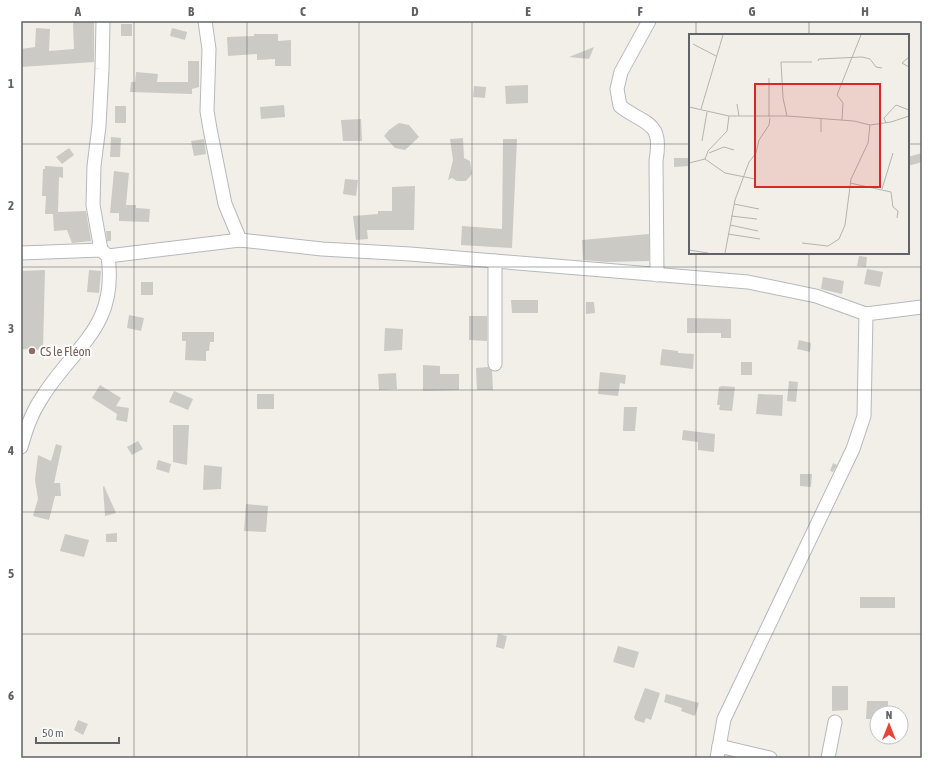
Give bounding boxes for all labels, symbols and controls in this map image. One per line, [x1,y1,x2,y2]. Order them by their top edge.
text: A [74,4,82,19]
text: B [188,4,195,19]
text: C [300,4,306,19]
text: D [411,4,419,19]
text: E [525,4,531,19]
text: F [637,4,643,19]
text: G [749,4,756,19]
text: H [861,4,869,19]
inset map [689,34,909,254]
text: 1 [8,76,14,91]
text: 2 [8,198,14,213]
text: 3 [8,321,14,336]
place label: CS le Fléon [40,344,91,359]
marker: CS le Fléon [27,346,37,356]
text: 4 [7,443,14,458]
text: 5 [8,566,14,581]
text: 6 [8,688,14,703]
north arrow [869,705,909,745]
text: N [886,709,892,721]
scale bar [36,719,119,745]
text: 50 m [42,726,64,740]

